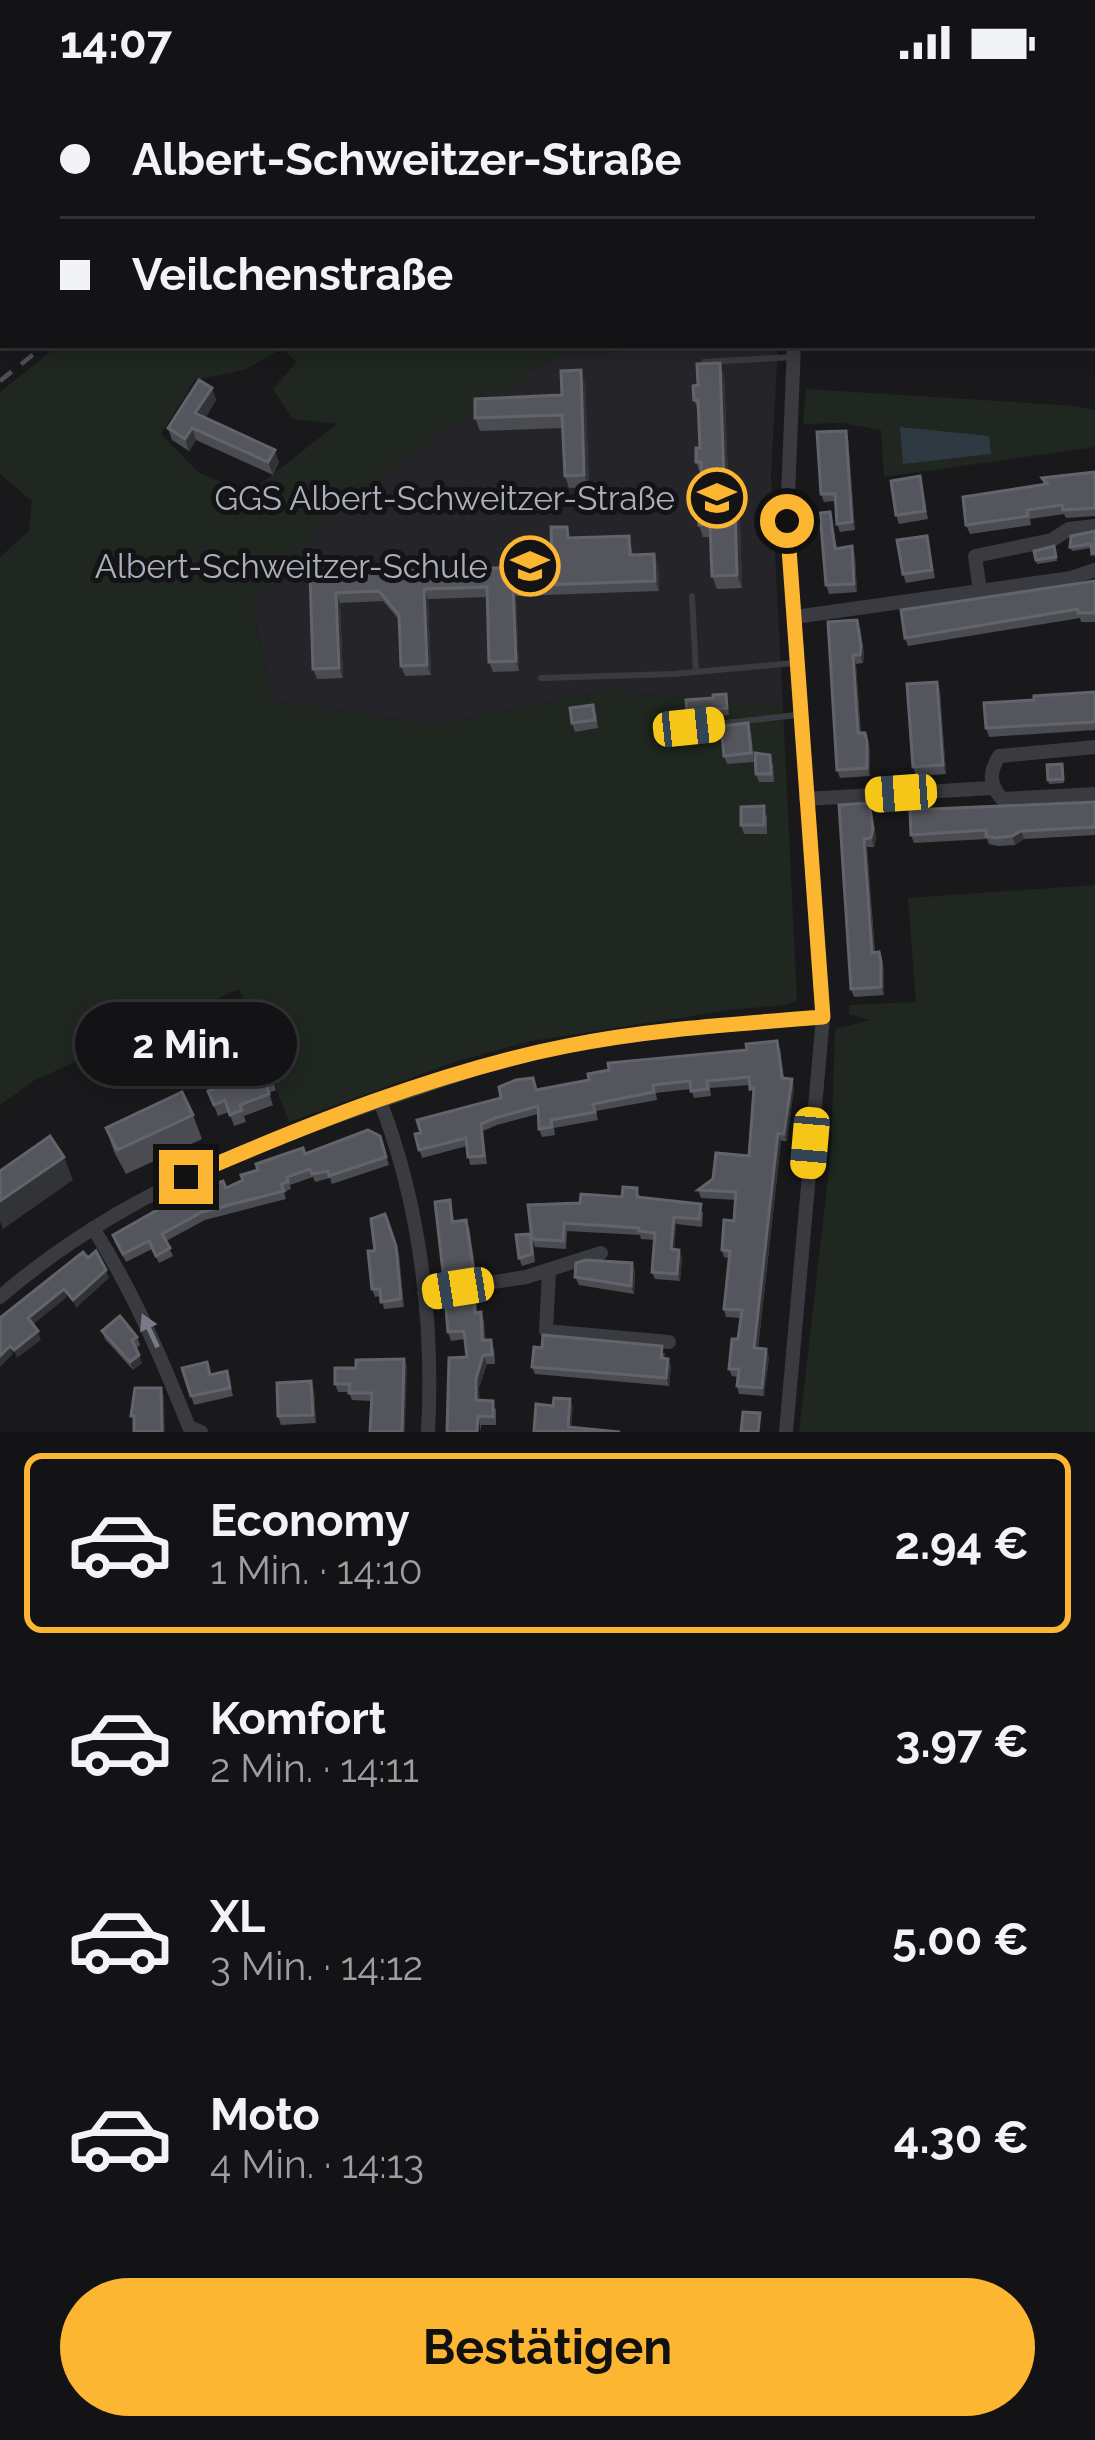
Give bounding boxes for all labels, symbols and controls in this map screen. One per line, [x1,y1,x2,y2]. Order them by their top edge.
text: 14:07 [60,16,172,69]
text: Albert-Schweitzer-Straße [132,133,681,186]
text: Veilchenstraße [132,248,453,301]
school or university icon: GGS Albert-Schweitzer-Straße [686,467,748,529]
place label: GGS Albert-Schweitzer-Straße [215,479,675,518]
route start [760,494,814,548]
school or university icon: Albert-Schweitzer-Schule [499,535,561,597]
place label: Albert-Schweitzer-Schule [95,547,488,586]
car [651,705,727,749]
car [864,773,938,813]
callout: 2 Min. [75,1003,297,1087]
text: 2 Min. [132,1021,240,1067]
car [789,1106,831,1180]
route end [159,1150,213,1204]
car [420,1265,496,1311]
one-way arrow [140,1313,160,1348]
icon: car [66,1489,174,1597]
text: Economy [210,1494,410,1547]
text: 2.94 € [895,1517,1029,1570]
text: 1 Min. · 14:10 [210,1547,423,1593]
icon: car [66,1687,174,1795]
text: Komfort [210,1692,386,1745]
text: 3.97 € [895,1715,1029,1768]
text: 2 Min. · 14:11 [210,1745,419,1791]
icon: car [66,1885,174,1993]
text: XL [210,1890,265,1943]
text: 5.00 € [892,1913,1029,1966]
text: 3 Min. · 14:12 [210,1943,423,1989]
icon: car [66,2083,174,2191]
text: Moto [210,2088,320,2141]
text: 4.30 € [894,2111,1029,2164]
text: 4 Min. · 14:13 [210,2141,424,2187]
button: Bestätigen [60,2278,1035,2416]

